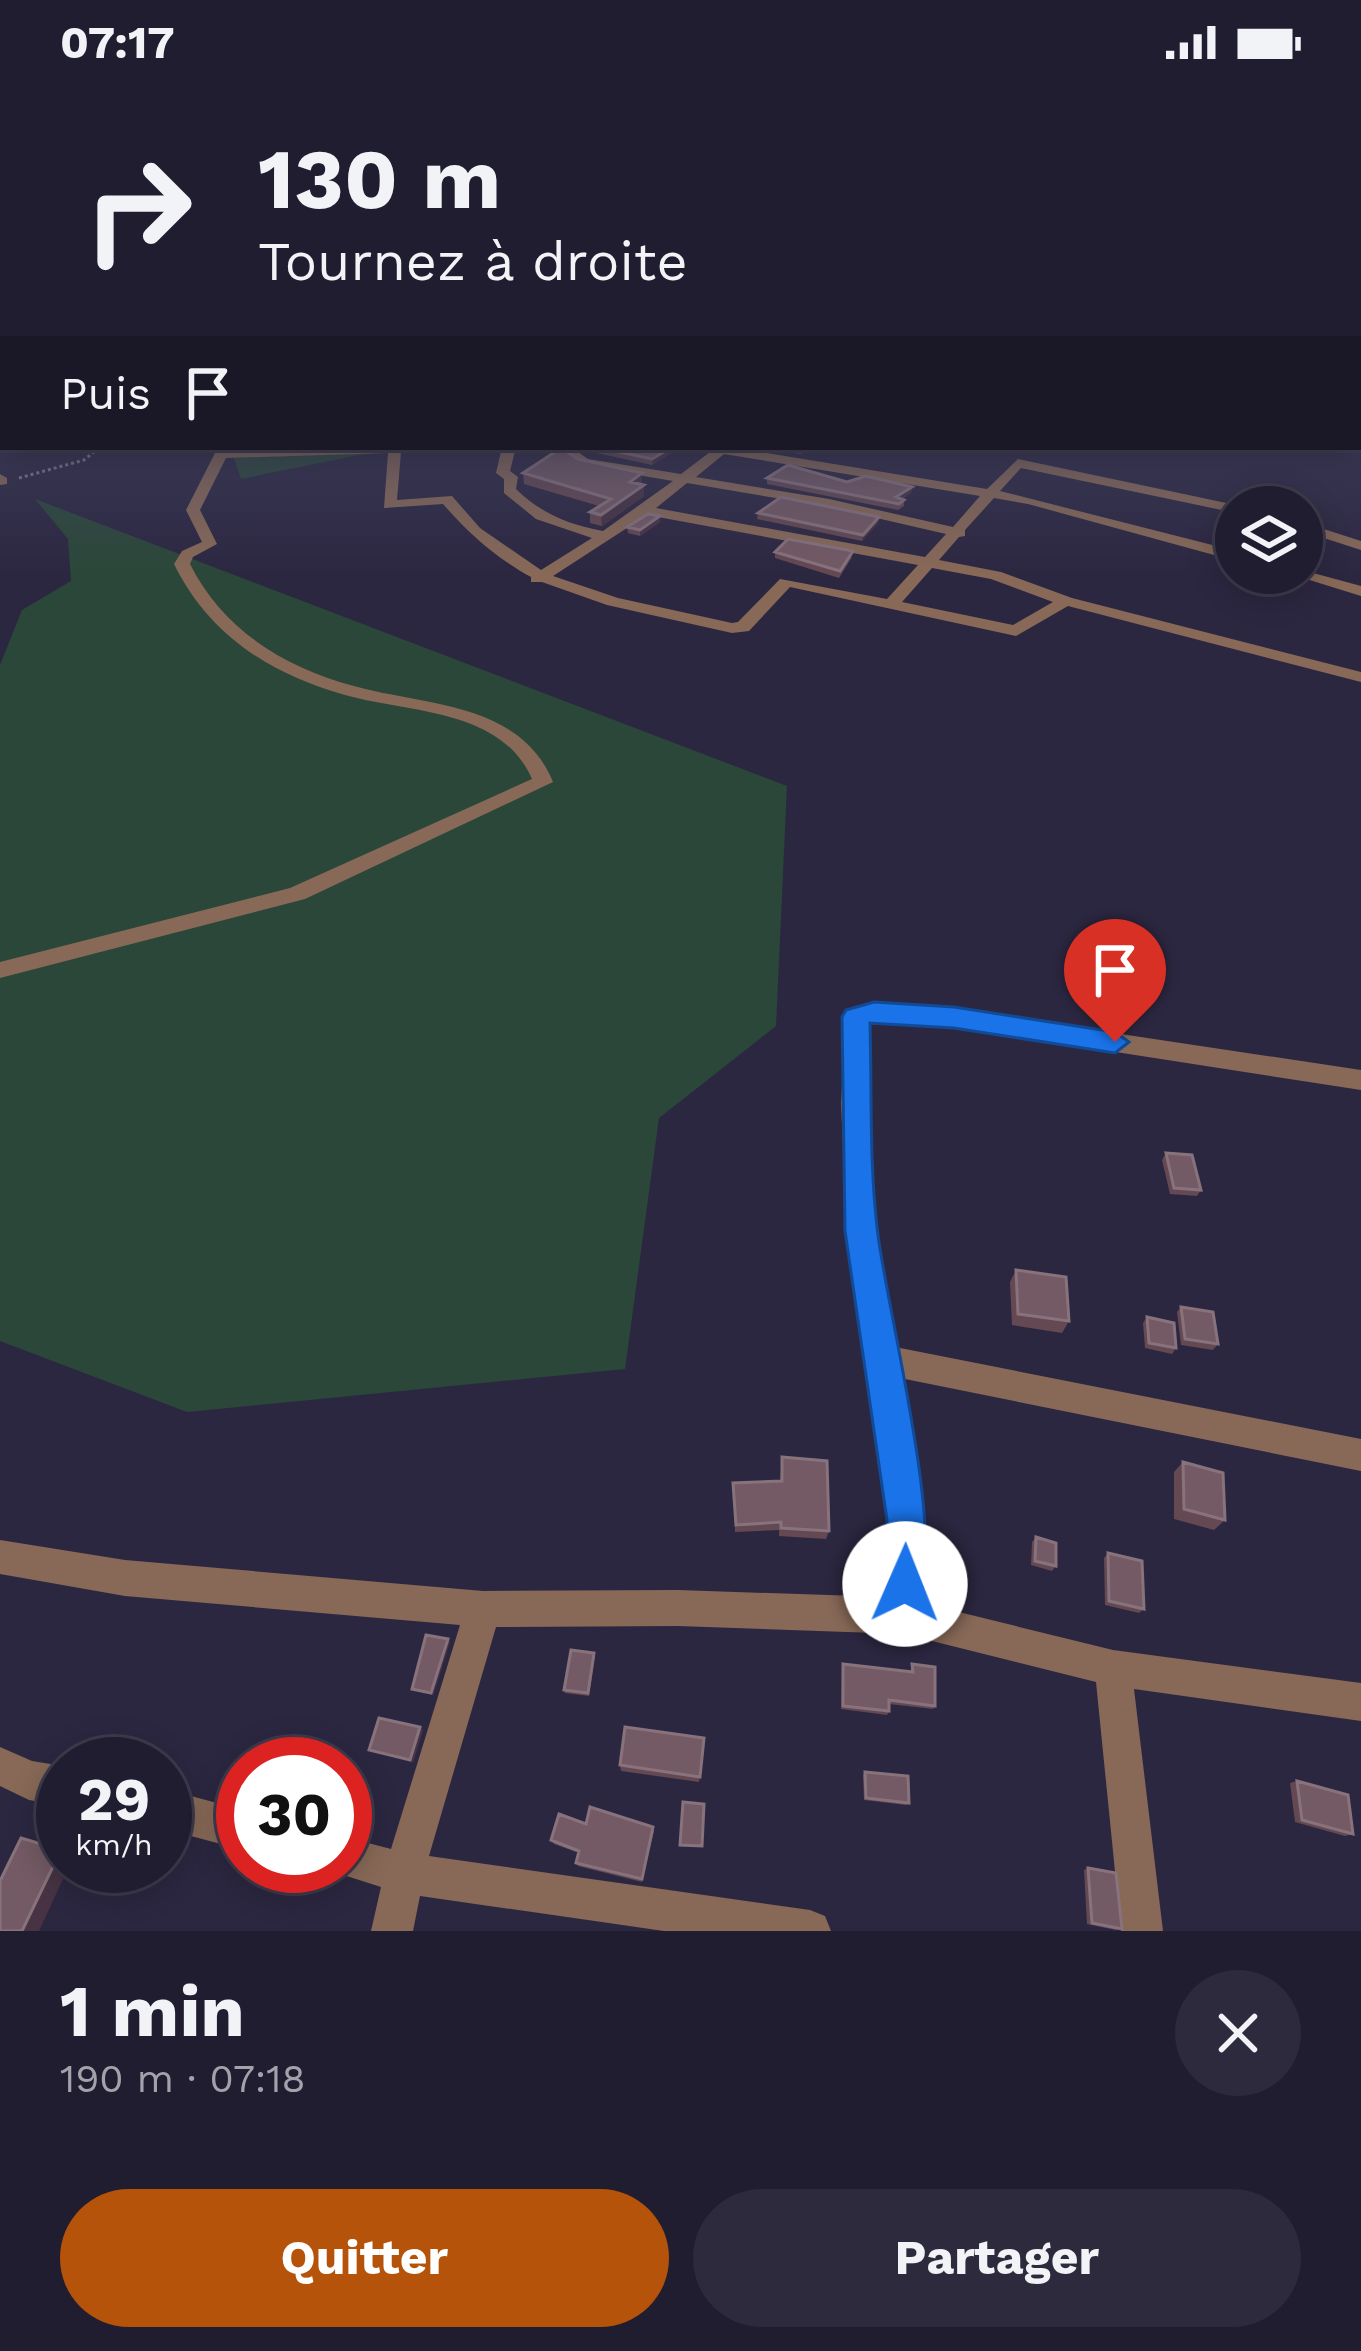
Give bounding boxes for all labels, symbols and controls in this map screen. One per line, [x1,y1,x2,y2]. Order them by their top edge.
text: 07:17 [60,16,175,69]
text: 130 m [258,130,501,228]
icon: right [60,132,216,288]
text: Tournez à droite [258,230,688,293]
icon: arrive [175,360,241,426]
text: Puis [60,367,151,420]
map controls [1215,486,1323,594]
button: layers [1215,486,1323,594]
pin [1064,919,1166,1042]
icon: arrive [1082,937,1148,1003]
position arrow [842,1521,968,1647]
speed limit sign: 30 [216,1737,372,1893]
text: 29 [78,1764,150,1835]
text: km/h [75,1827,153,1862]
text: 1 min [60,1969,245,2053]
button: close [1175,1970,1301,2096]
text: 190 m · 07:18 [60,2056,306,2101]
button: Quitter [60,2189,669,2327]
button: Partager [693,2189,1301,2327]

